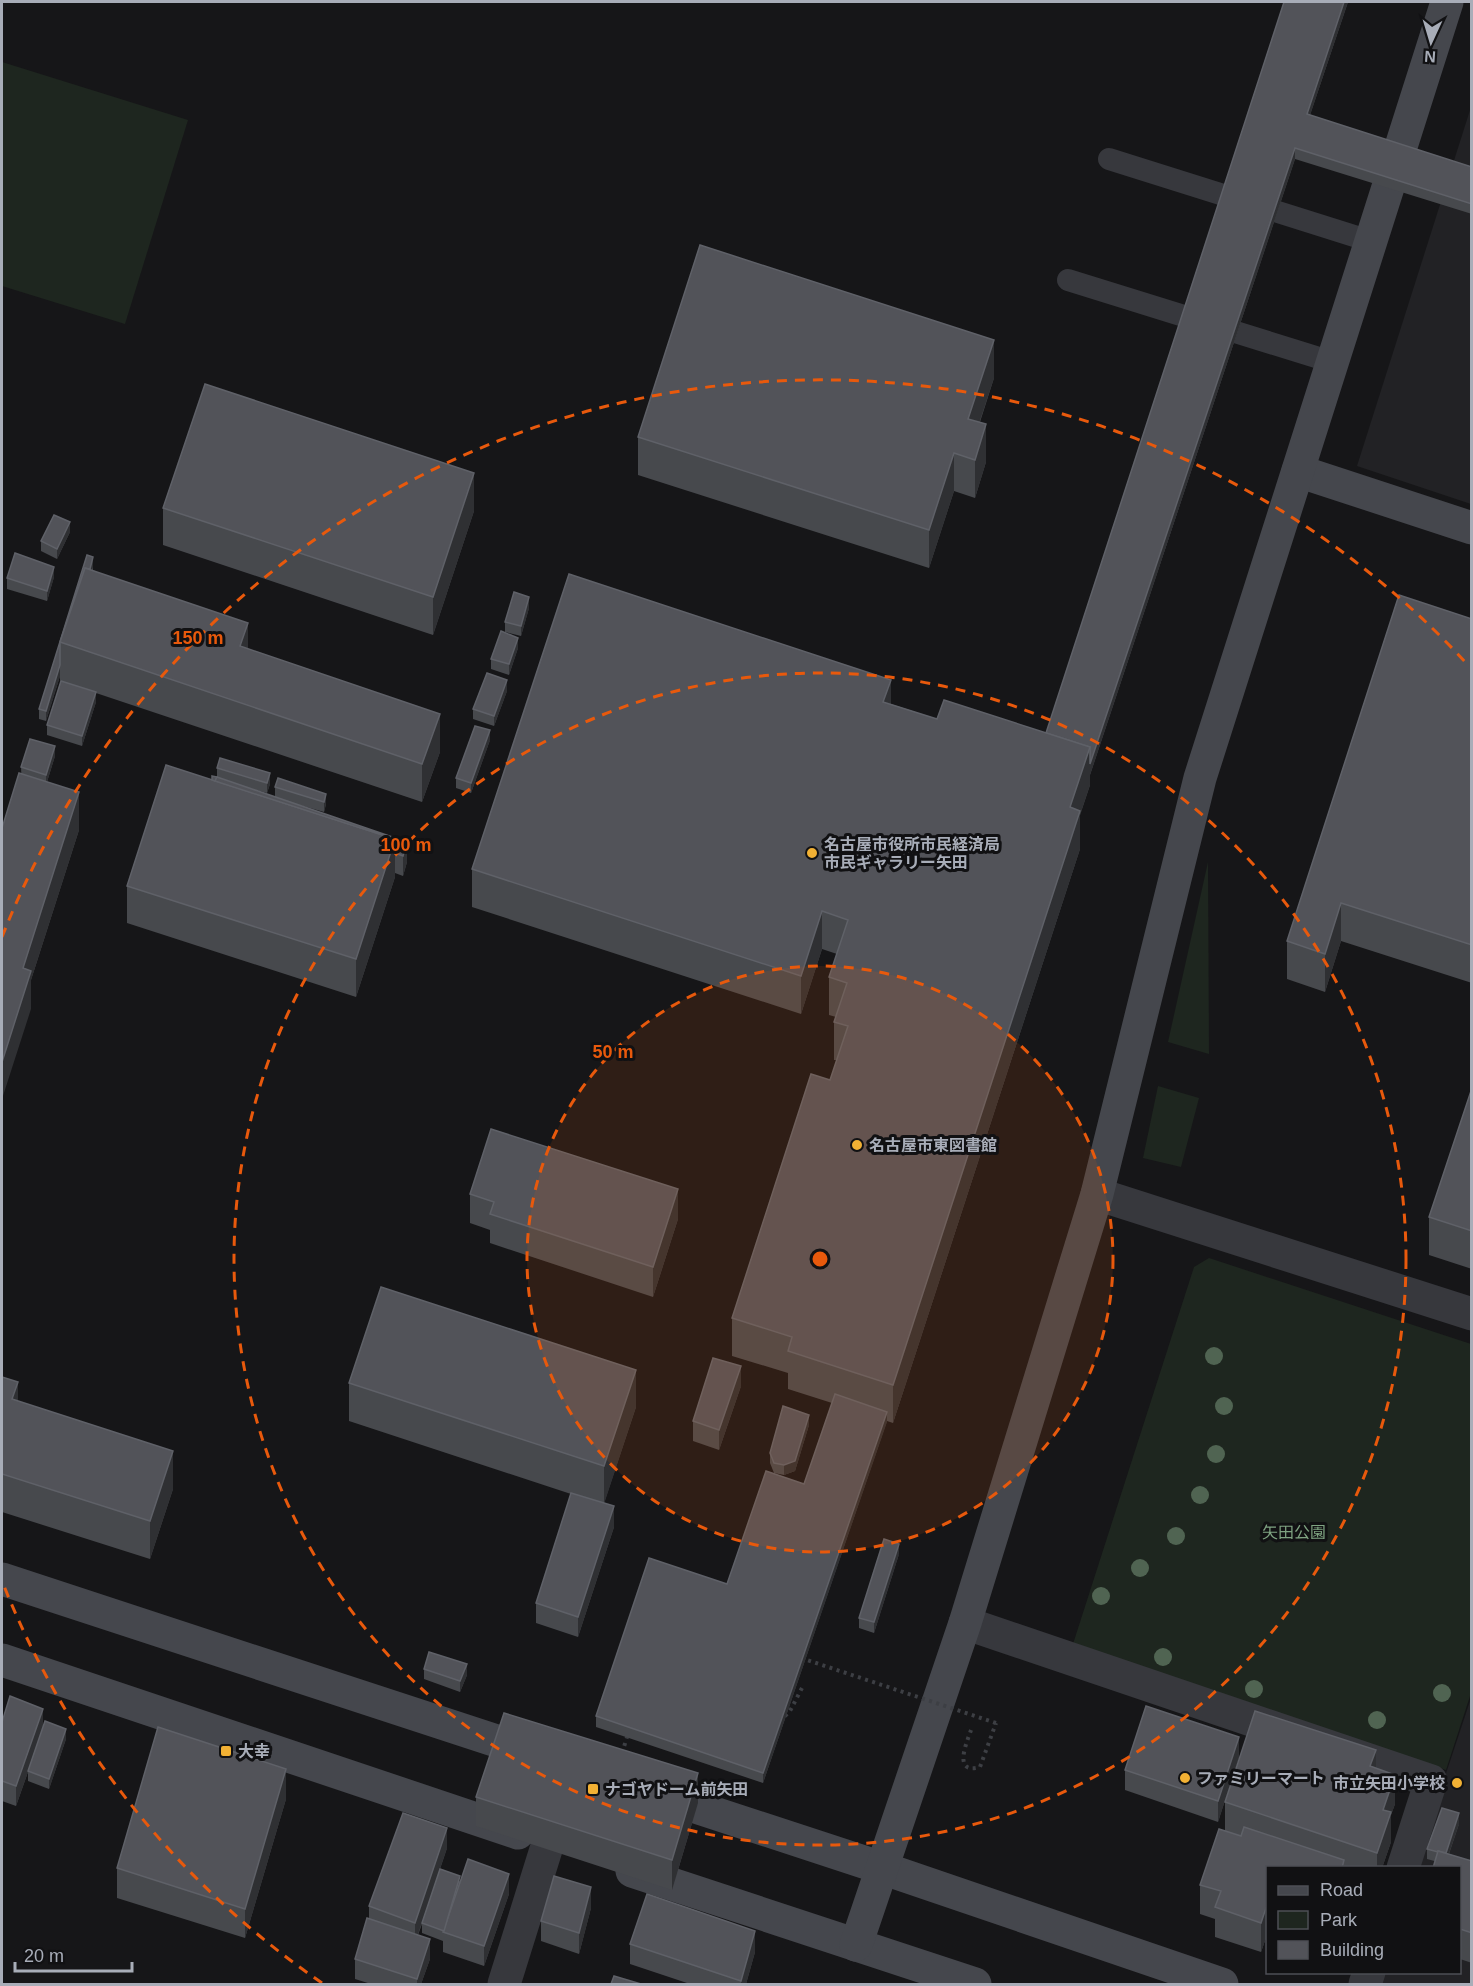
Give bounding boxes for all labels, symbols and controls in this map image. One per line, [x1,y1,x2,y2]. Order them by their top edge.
north arrow [1401,12,1461,72]
text: N [1424,48,1436,65]
text: 150 m [172,628,224,648]
text: 100 m [380,835,432,855]
place label: 名古屋市役所市民経済局 市民ギャラリー矢田 [824,836,1000,871]
marker: 名古屋市役所市民経済局 市民ギャラリー矢田 [805,846,819,860]
text: 50 m [592,1042,634,1062]
place label: 名古屋市東図書館 [869,1137,997,1154]
marker: 名古屋市東図書館 [850,1138,864,1152]
centre of rings [810,1249,830,1269]
park label: 矢田公園 [1262,1524,1326,1541]
place label: 大幸 [238,1743,270,1760]
marker: 大幸 [219,1744,233,1758]
place label: ファミリーマート [1197,1770,1325,1787]
marker: ファミリーマート [1178,1771,1192,1785]
place label: 市立矢田小学校 [1333,1775,1445,1792]
marker: 市立矢田小学校 [1450,1776,1464,1790]
place label: ナゴヤドーム前矢田 [605,1780,749,1798]
marker: ナゴヤドーム前矢田 [586,1782,600,1796]
legend [1266,1866,1461,1974]
text: Road [1320,1880,1363,1900]
text: Park [1320,1910,1358,1930]
scale bar [15,1935,132,1973]
text: Building [1320,1940,1384,1960]
text: 20 m [24,1946,64,1966]

